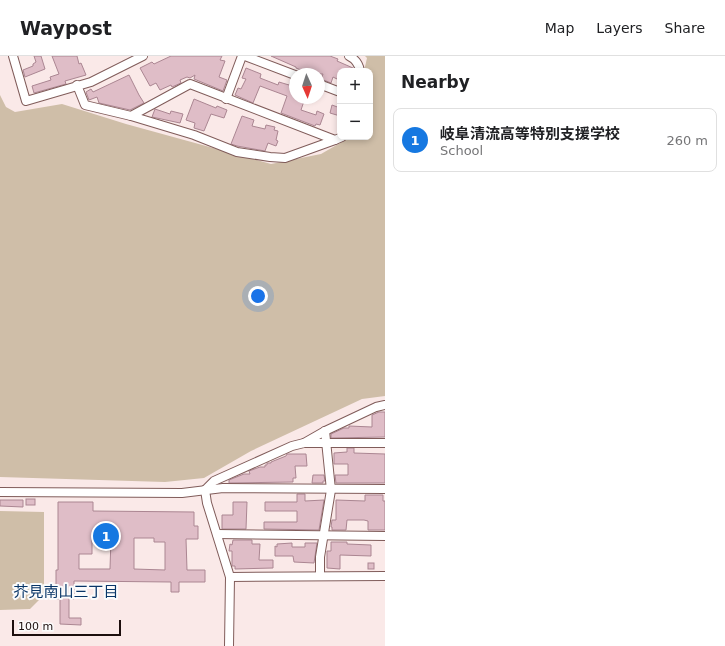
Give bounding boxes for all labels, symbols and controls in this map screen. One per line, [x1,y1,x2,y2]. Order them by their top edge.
text: Waypost [20,17,112,39]
text: Map [545,20,574,36]
text: Layers [596,20,643,36]
text: Share [665,20,705,36]
north arrow [289,68,325,104]
map controls [337,68,373,140]
button: + [337,68,373,104]
text: Nearby [401,72,470,92]
button: − [337,104,373,140]
text: 岐阜清流高等特別支援学校 [440,125,620,143]
text: 1 [410,133,420,148]
text: 260 m [666,133,708,148]
text: School [440,143,483,158]
your location [248,286,268,306]
pin: 1 [93,521,119,551]
district label: 芥見南山三丁目 [13,583,119,601]
scale bar [12,618,121,637]
text: 100 m [18,620,53,633]

